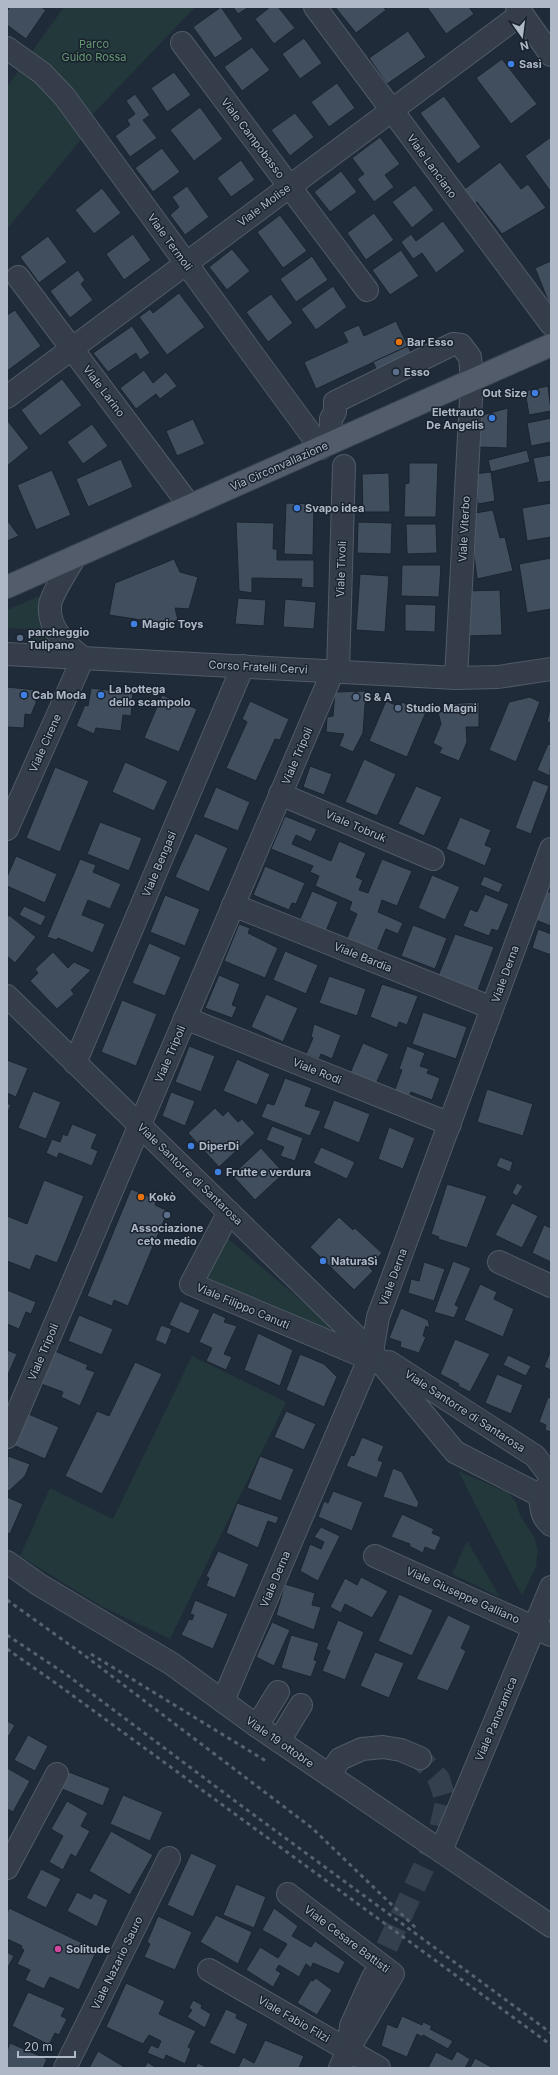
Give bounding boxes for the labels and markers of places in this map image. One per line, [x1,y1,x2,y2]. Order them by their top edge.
place label: Sasì [519,57,542,71]
marker: Sasì [506,59,516,69]
place label: Bar Esso [407,335,454,349]
marker: Bar Esso [394,337,404,347]
place label: Esso [404,365,430,379]
marker: Esso [391,367,401,377]
place label: Out Size [482,386,527,400]
marker: Out Size [530,388,540,398]
place label: Elettrauto De Angelis [426,405,484,432]
marker: Elettrauto De Angelis [487,413,497,423]
place label: Svapo idea [305,501,364,515]
marker: Svapo idea [292,503,302,513]
place label: Magic Toys [142,617,203,631]
marker: Magic Toys [129,619,139,629]
place label: parcheggio Tulipano [28,625,89,652]
marker: parcheggio Tulipano [15,633,25,643]
place label: La bottega dello scampolo [109,682,191,709]
place label: Cab Moda [32,688,86,702]
marker: Cab Moda [19,690,29,700]
marker: La bottega dello scampolo [96,690,106,700]
place label: S & A [364,690,392,704]
marker: S & A [351,692,361,702]
place label: Studio Magni [406,701,477,715]
marker: Studio Magni [393,703,403,713]
place label: DiperDi [199,1139,239,1153]
marker: DiperDi [186,1141,196,1151]
place label: Frutte e verdura [226,1165,311,1179]
marker: Frutte e verdura [213,1167,223,1177]
place label: Kokò [149,1190,176,1204]
marker: Kokò [136,1192,146,1202]
marker: Associazione ceto medio [162,1210,172,1220]
place label: Associazione ceto medio [131,1221,204,1248]
place label: NaturaSì [331,1254,378,1268]
marker: NaturaSì [318,1256,328,1266]
place label: Solitude [66,1942,111,1956]
marker: Solitude [53,1944,63,1954]

